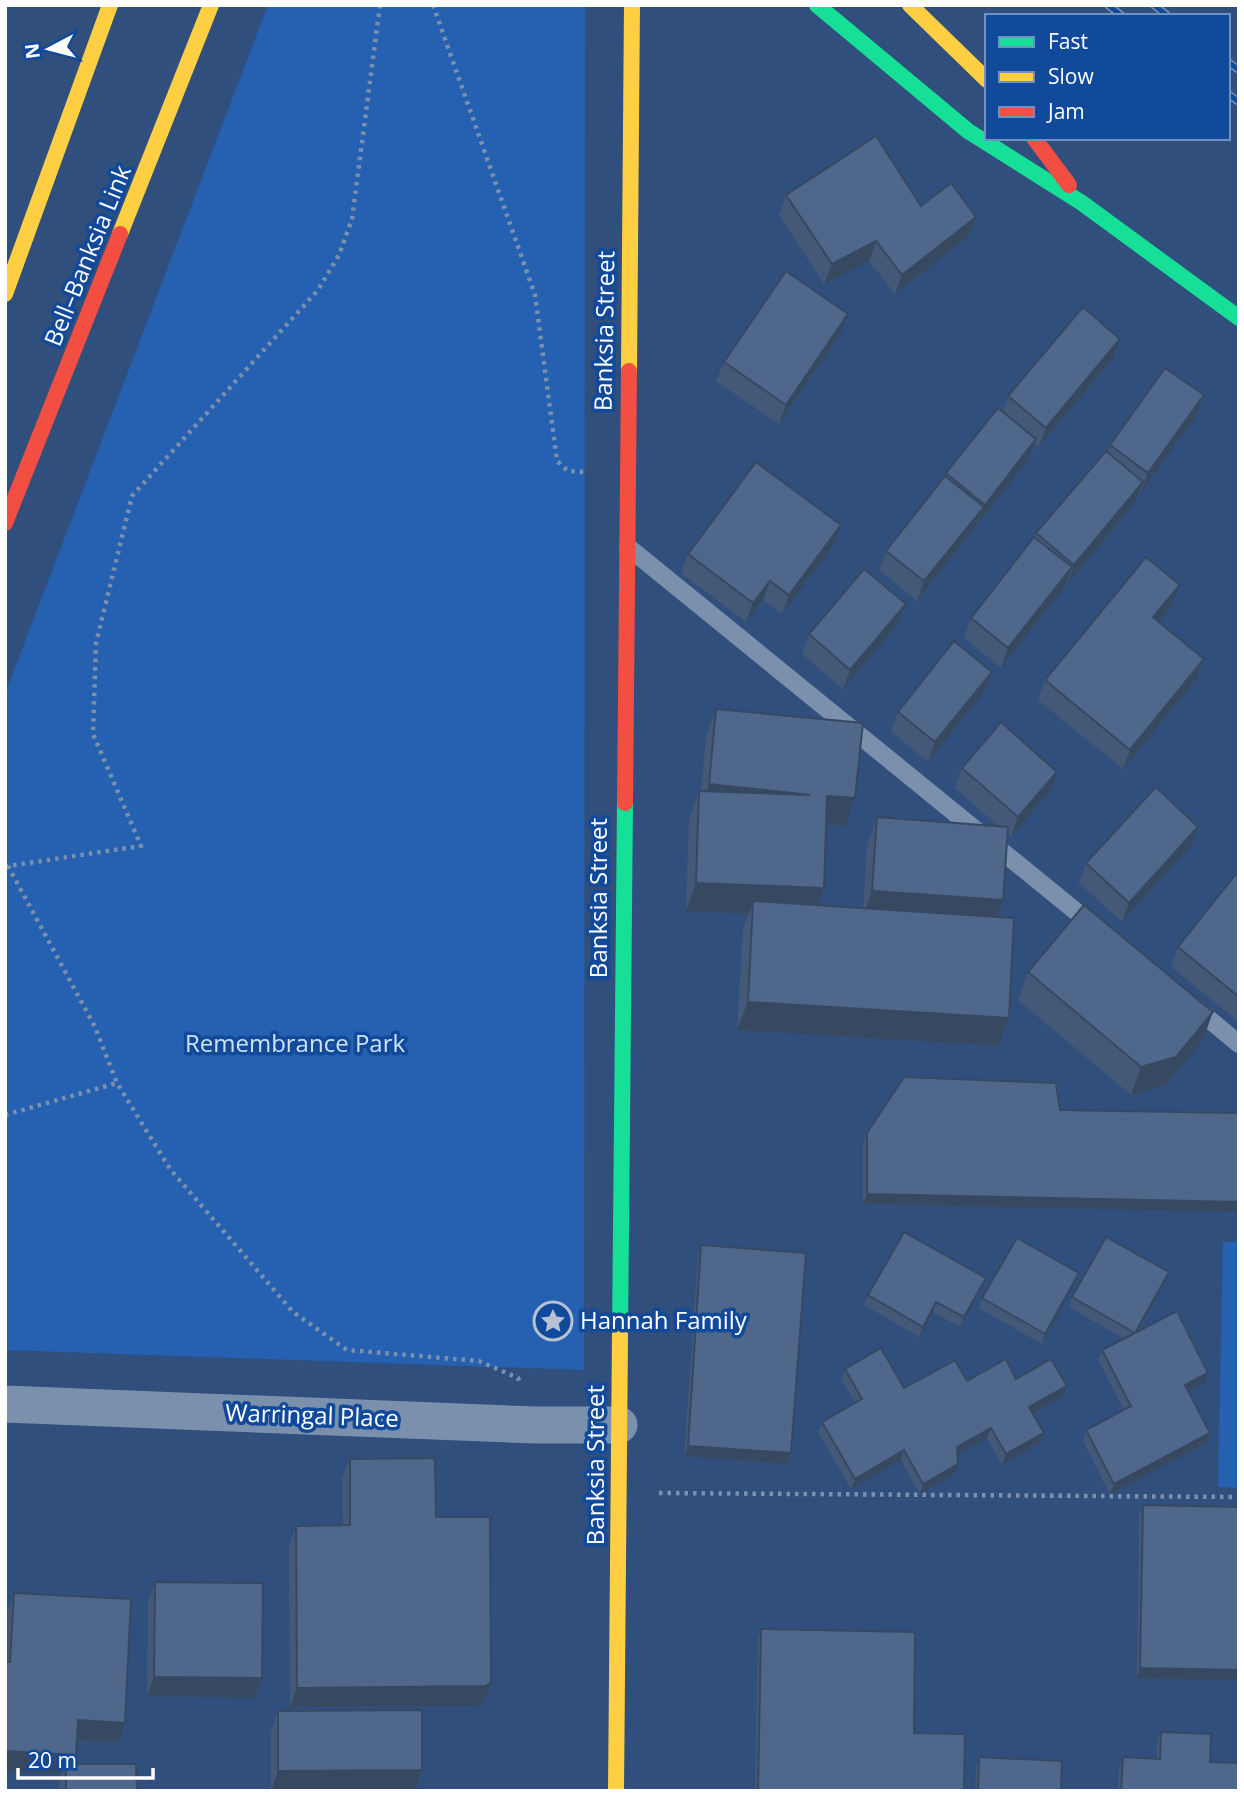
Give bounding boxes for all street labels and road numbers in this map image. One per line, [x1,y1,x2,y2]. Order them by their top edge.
street label: Bell–Banksia Link [35,160,138,351]
street label: Banksia Street [586,251,621,411]
street label: Banksia Street [581,818,614,978]
street label: Banksia Street [578,1385,611,1545]
street label: Warringal Place [225,1395,399,1434]

